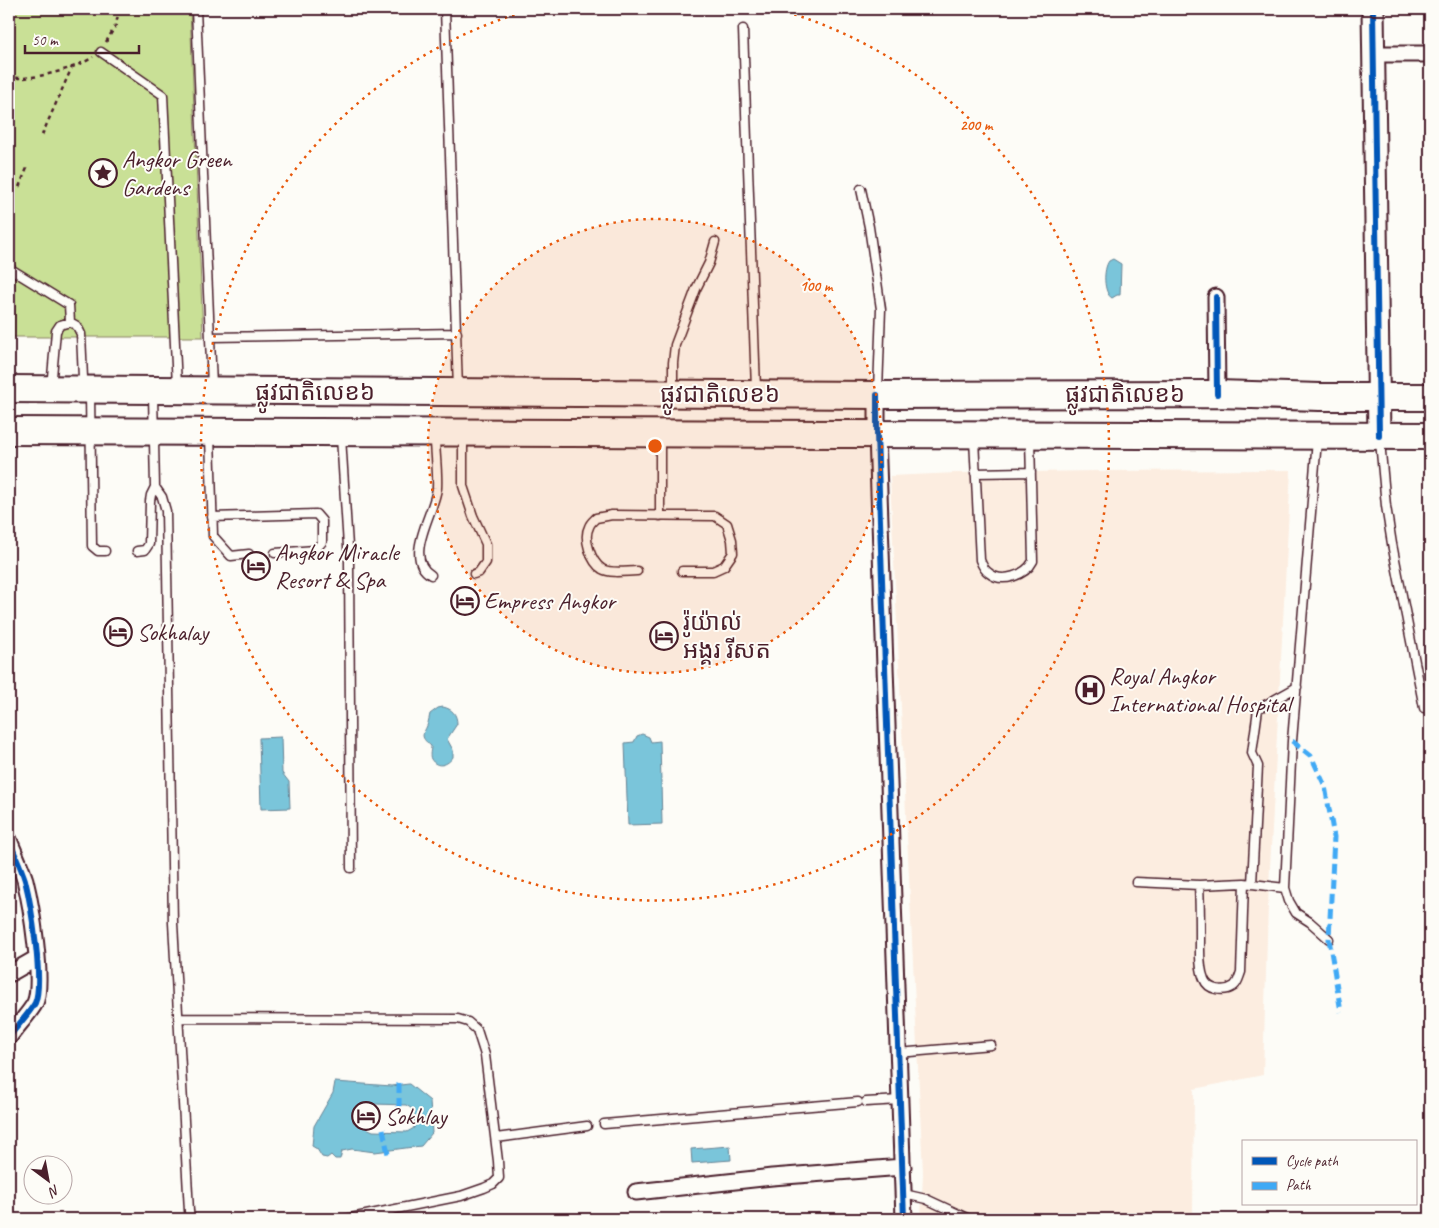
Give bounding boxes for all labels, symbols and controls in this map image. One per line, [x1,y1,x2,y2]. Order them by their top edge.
scale bar [25,22,139,54]
text: 50 m [32,31,59,50]
text: 200 m [960,116,994,135]
place label: Angkor Green Gardens [122,144,233,202]
place icon: Angkor Green Gardens [88,158,118,188]
text: 100 m [800,277,834,296]
street label: ផ្លូវជាតិលេខ៦ [255,377,375,414]
street label: ផ្លូវជាតិលេខ៦ [660,379,780,416]
street label: ផ្លូវជាតិលេខ៦ [1065,379,1185,416]
centre of rings [646,437,664,455]
place label: Angkor Miracle Resort & Spa [275,537,401,595]
hotel icon: Angkor Miracle Resort & Spa [241,551,271,581]
hotel icon: Empress Angkor [450,586,480,616]
place label: Empress Angkor [484,586,617,616]
place label: រ៉ូយ៉ាល់ អង្គរ រីសត [683,607,771,665]
hotel icon: Sokhalay [103,617,133,647]
place label: Sokhalay [137,617,210,647]
hotel icon: រ៉ូយ៉ាល់ អង្គរ រីសត [649,621,679,651]
place label: Royal Angkor International Hospital [1109,661,1294,719]
hospital icon: Royal Angkor International Hospital [1075,675,1105,705]
hotel icon: Sokhlay [351,1101,381,1131]
place label: Sokhlay [385,1101,448,1131]
legend [1242,1140,1416,1206]
text: Cycle path [1286,1152,1338,1171]
north arrow [22,1156,72,1206]
text: Path [1286,1176,1312,1195]
text: N [44,1181,63,1201]

